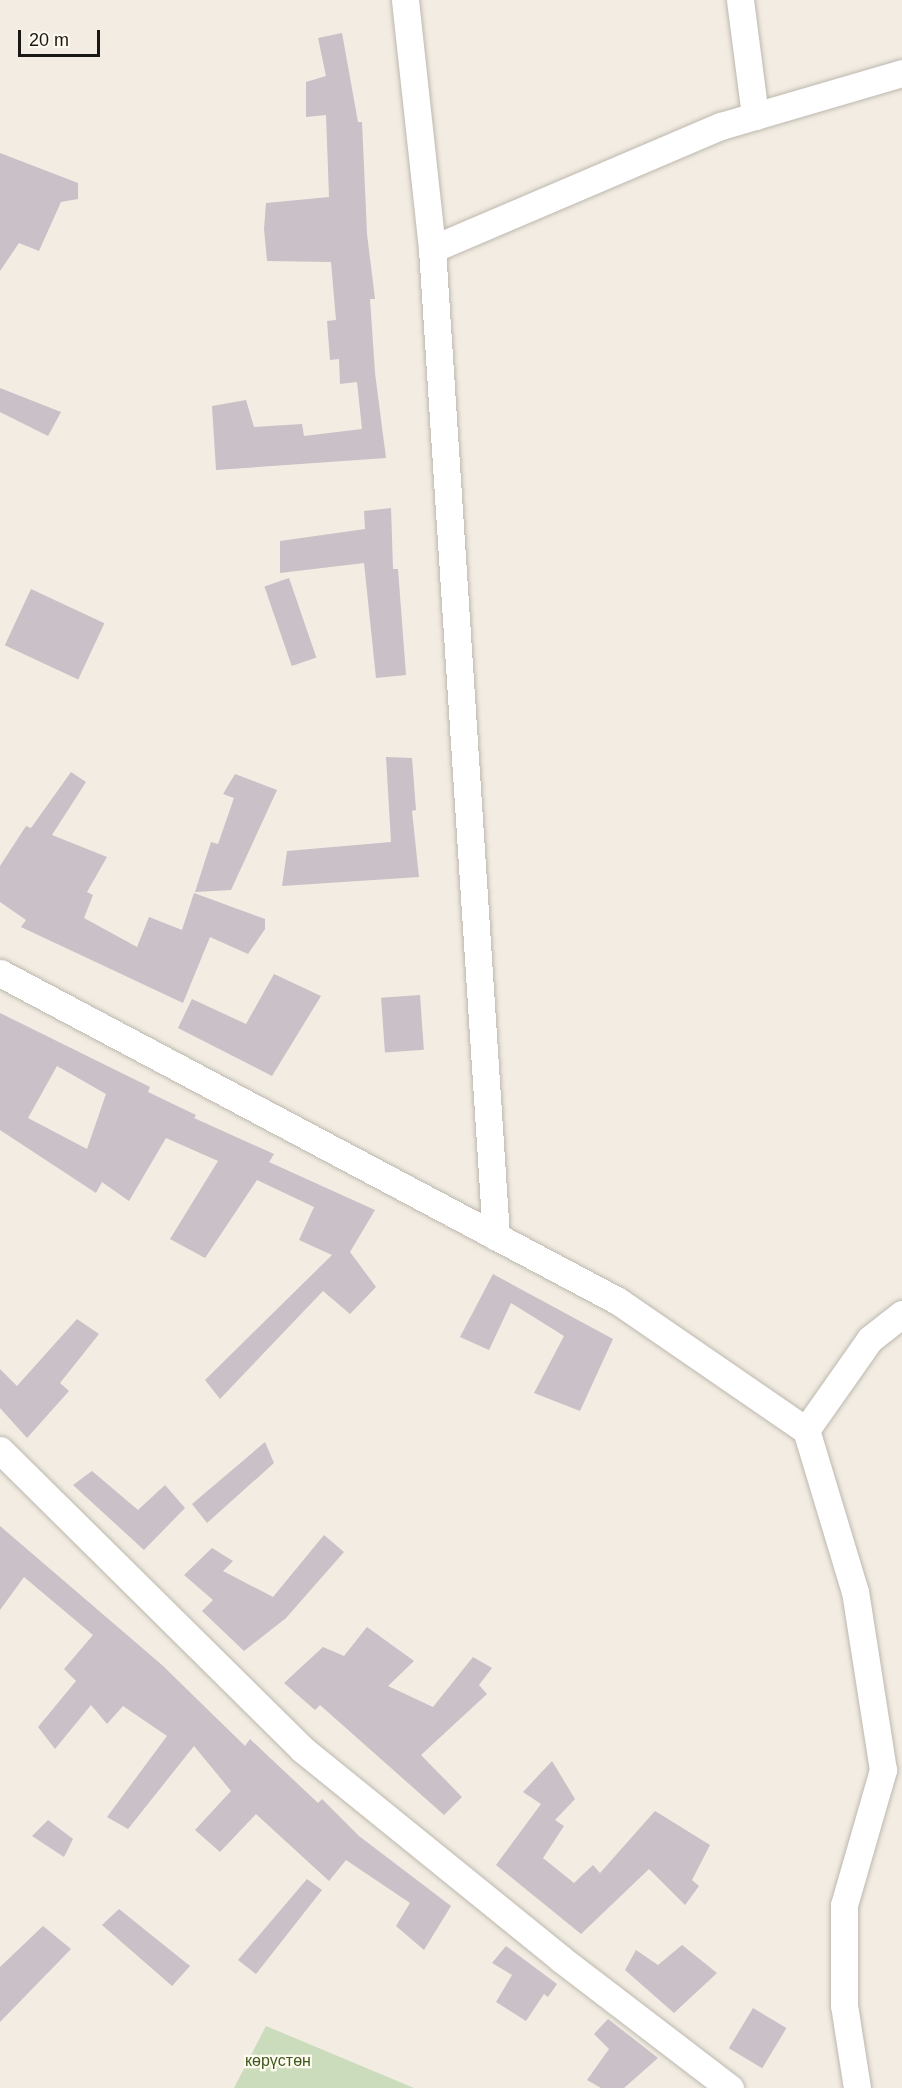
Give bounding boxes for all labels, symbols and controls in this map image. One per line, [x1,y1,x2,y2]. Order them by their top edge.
scale bar [21,18,104,56]
text: 20 m [29,30,69,50]
park label: көрүстөн [245,2051,311,2071]

